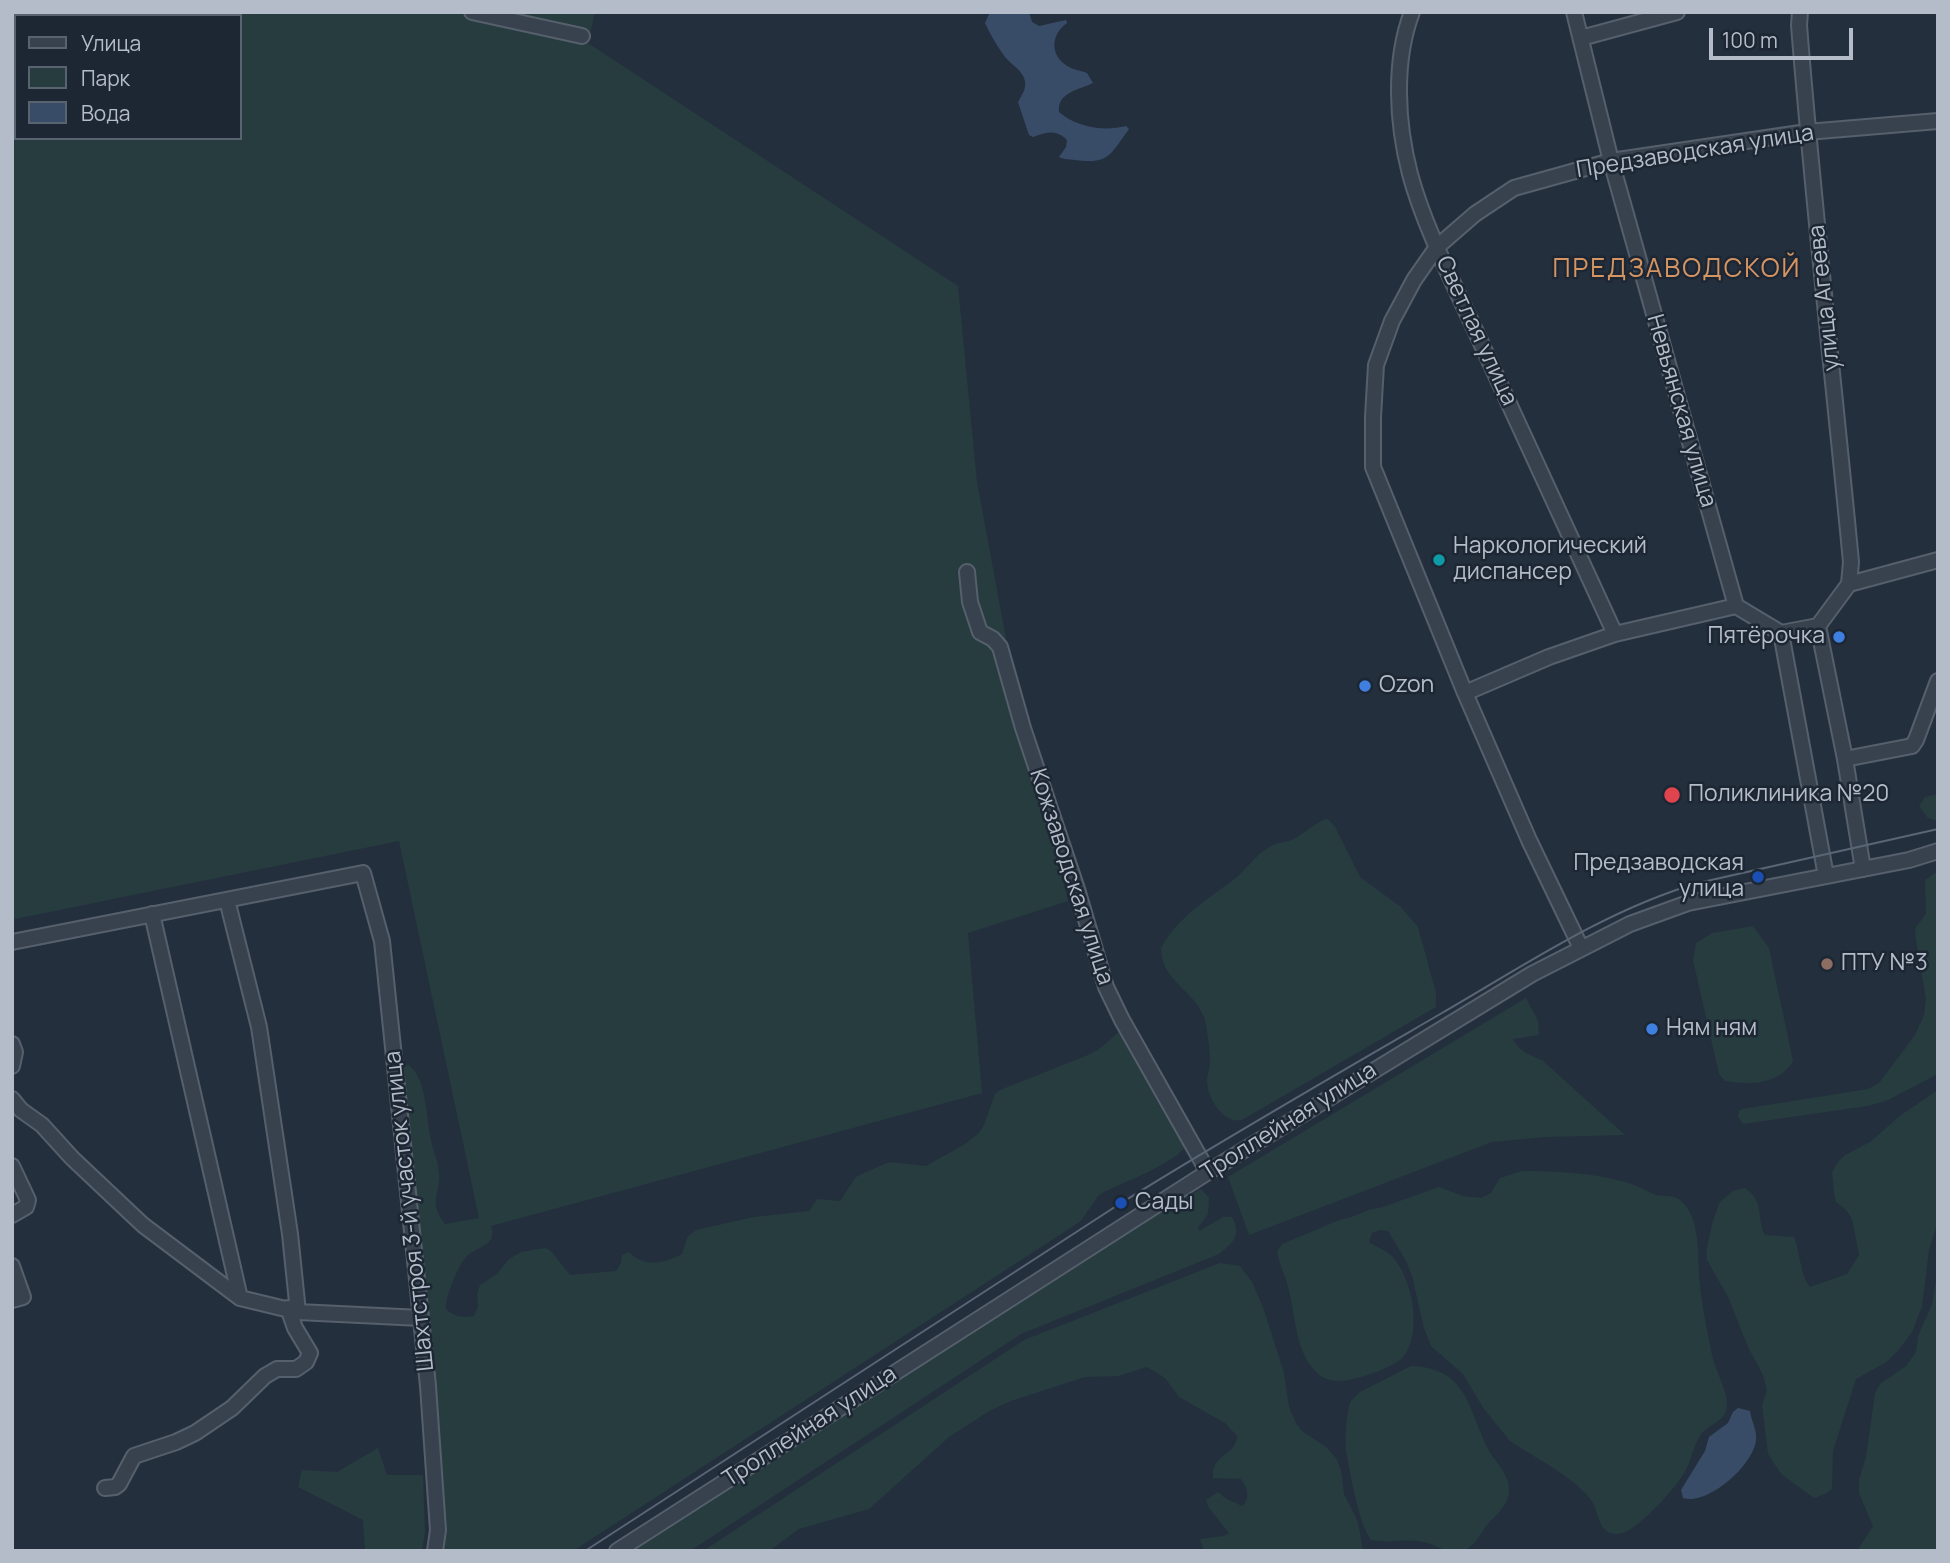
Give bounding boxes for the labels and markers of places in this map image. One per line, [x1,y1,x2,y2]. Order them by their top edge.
place label: Наркологический диспансер [1453,533,1647,587]
marker: Наркологический диспансер [1431,552,1447,568]
place label: Пятёрочка [1707,623,1825,651]
marker: Пятёрочка [1831,629,1847,645]
place label: Ozon [1379,672,1434,700]
marker: Ozon [1357,678,1373,694]
place label: Поликлиника №20 [1688,781,1889,809]
marker: Поликлиника №20 [1662,785,1682,805]
place label: Предзаводская улица [1574,850,1744,904]
marker: Предзаводская улица [1750,869,1766,885]
place label: ПТУ №3 [1841,950,1928,978]
marker: ПТУ №3 [1819,956,1835,972]
place label: Ням ням [1666,1015,1757,1043]
marker: Ням ням [1644,1021,1660,1037]
place label: Сады [1135,1189,1193,1217]
marker: Сады [1113,1195,1129,1211]

